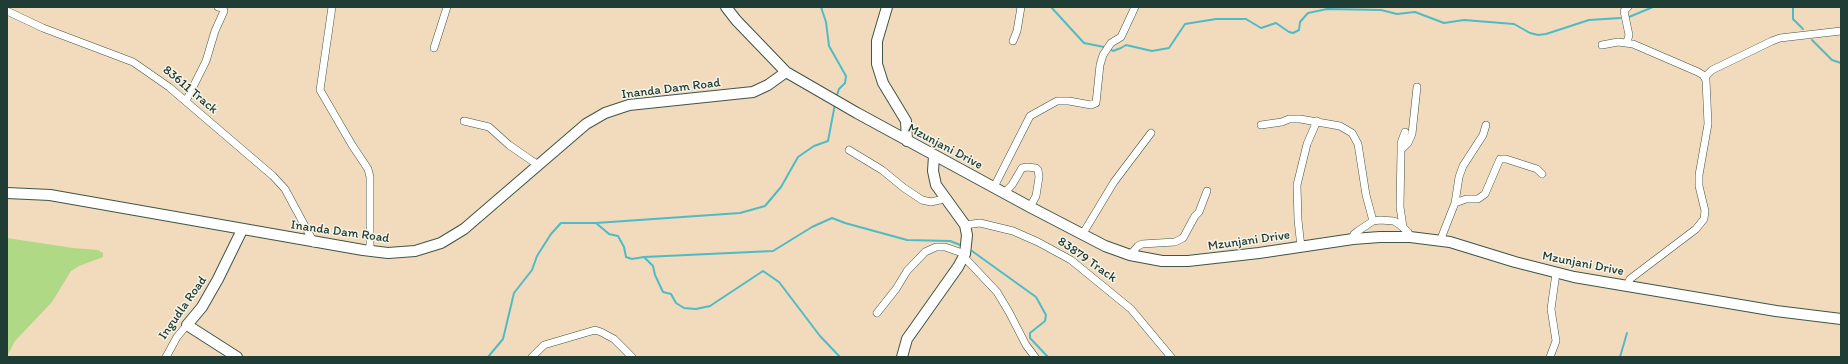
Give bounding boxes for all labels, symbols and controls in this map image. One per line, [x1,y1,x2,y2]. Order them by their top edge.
street label: 83611 Track [159,62,221,118]
street label: Inanda Dam Road [621,75,721,103]
street label: Mzunjani Drive [905,121,985,173]
street label: Inanda Dam Road [290,217,390,247]
street label: Mzunjani Drive [1207,228,1291,254]
street label: 83879 Track [1054,234,1120,286]
street label: Mzunjani Drive [1541,248,1625,280]
street label: Ingudla Road [155,273,211,343]

